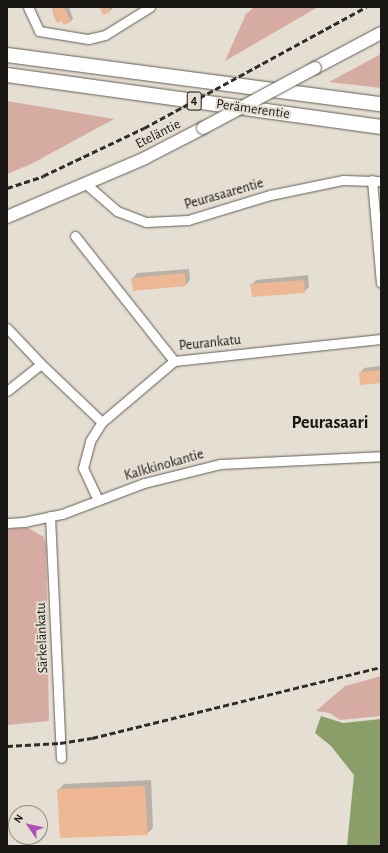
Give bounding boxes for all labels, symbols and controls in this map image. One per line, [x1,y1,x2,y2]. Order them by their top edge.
road number: 4 [186,90,202,112]
street label: Perämerentie [215,96,291,122]
street label: Eteläntie [133,116,183,152]
street label: Peurasaarentie [183,175,265,213]
street label: Peurankatu [178,331,242,355]
district label: Peurasaari [291,412,369,434]
street label: Kalkkinokantie [122,446,206,484]
street label: Särkelänkatu [32,602,52,674]
north arrow [8,805,48,845]
text: N [12,812,25,825]

